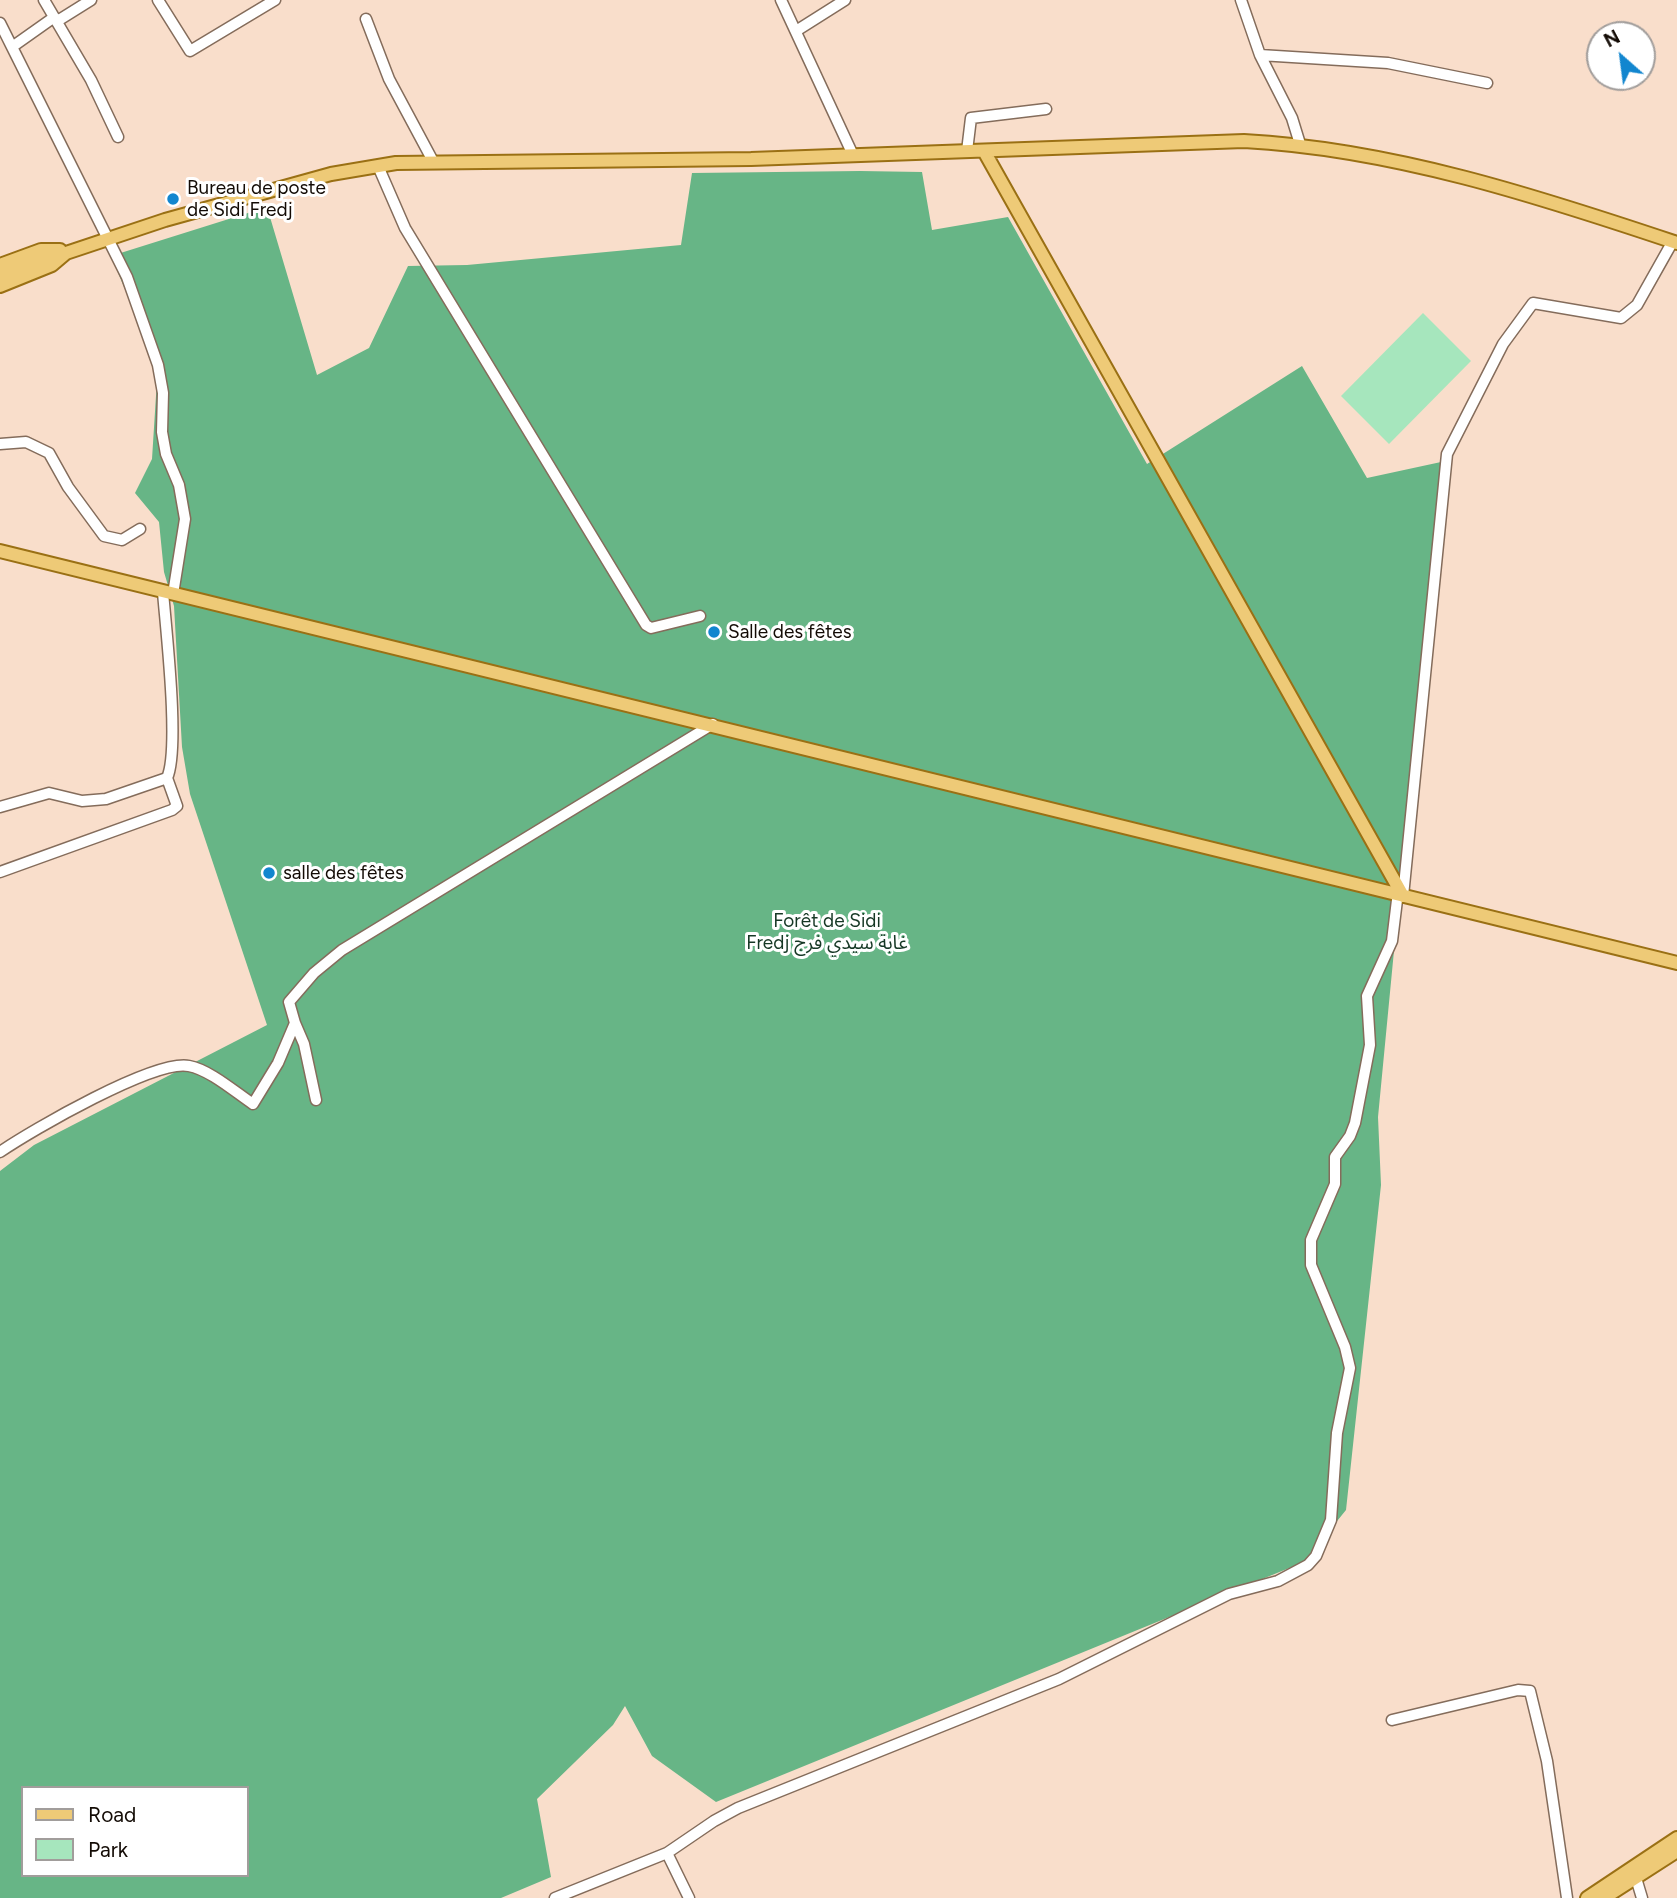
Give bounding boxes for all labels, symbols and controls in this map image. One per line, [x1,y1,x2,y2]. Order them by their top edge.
north arrow [1586,21,1656,91]
text: N [1600,25,1624,52]
place label: Bureau de poste de Sidi Fredj [187,177,326,221]
marker: Bureau de poste de Sidi Fredj [165,191,181,207]
place label: Salle des fêtes [728,621,852,643]
marker: Salle des fêtes [706,624,722,640]
place label: salle des fêtes [283,862,404,884]
marker: salle des fêtes [261,865,277,881]
park label: Forêt de Sidi Fredj غابة سيدي فرج [746,910,908,954]
legend [21,1786,248,1877]
text: Road [88,1802,136,1827]
text: Park [88,1837,128,1862]

